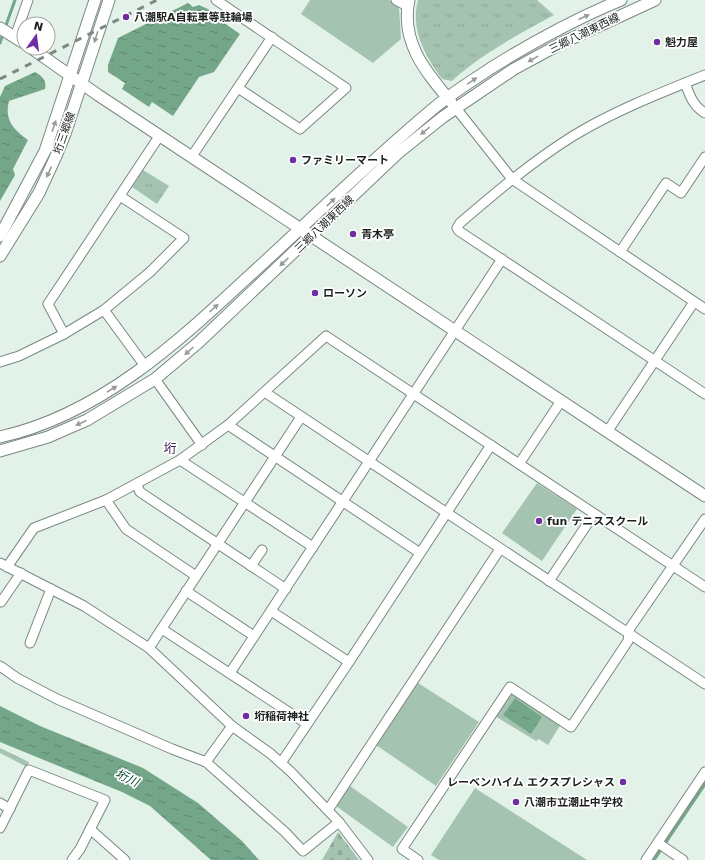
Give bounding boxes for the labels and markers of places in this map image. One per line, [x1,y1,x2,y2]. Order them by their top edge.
place label: 八潮駅A自転車等駐輪場 [134,11,253,24]
marker: 八潮駅A自転車等駐輪場 [121,12,131,22]
place label: 魁力屋 [665,36,698,49]
marker: 魁力屋 [652,37,662,47]
place label: ファミリーマート [301,154,389,167]
marker: ファミリーマート [288,155,298,165]
place label: 青木亭 [361,228,394,241]
marker: 青木亭 [348,229,358,239]
place label: ローソン [323,287,367,300]
marker: ローソン [310,288,320,298]
place label: fun テニススクール [547,515,648,528]
marker: fun テニススクール [534,516,544,526]
place label: 垳稲荷神社 [254,710,309,723]
marker: 垳稲荷神社 [241,711,251,721]
place label: レーベンハイム エクスプレシャス [447,776,615,789]
marker: レーベンハイム エクスプレシャス [618,777,628,787]
place label: 八潮市立潮止中学校 [524,796,623,809]
marker: 八潮市立潮止中学校 [511,797,521,807]

